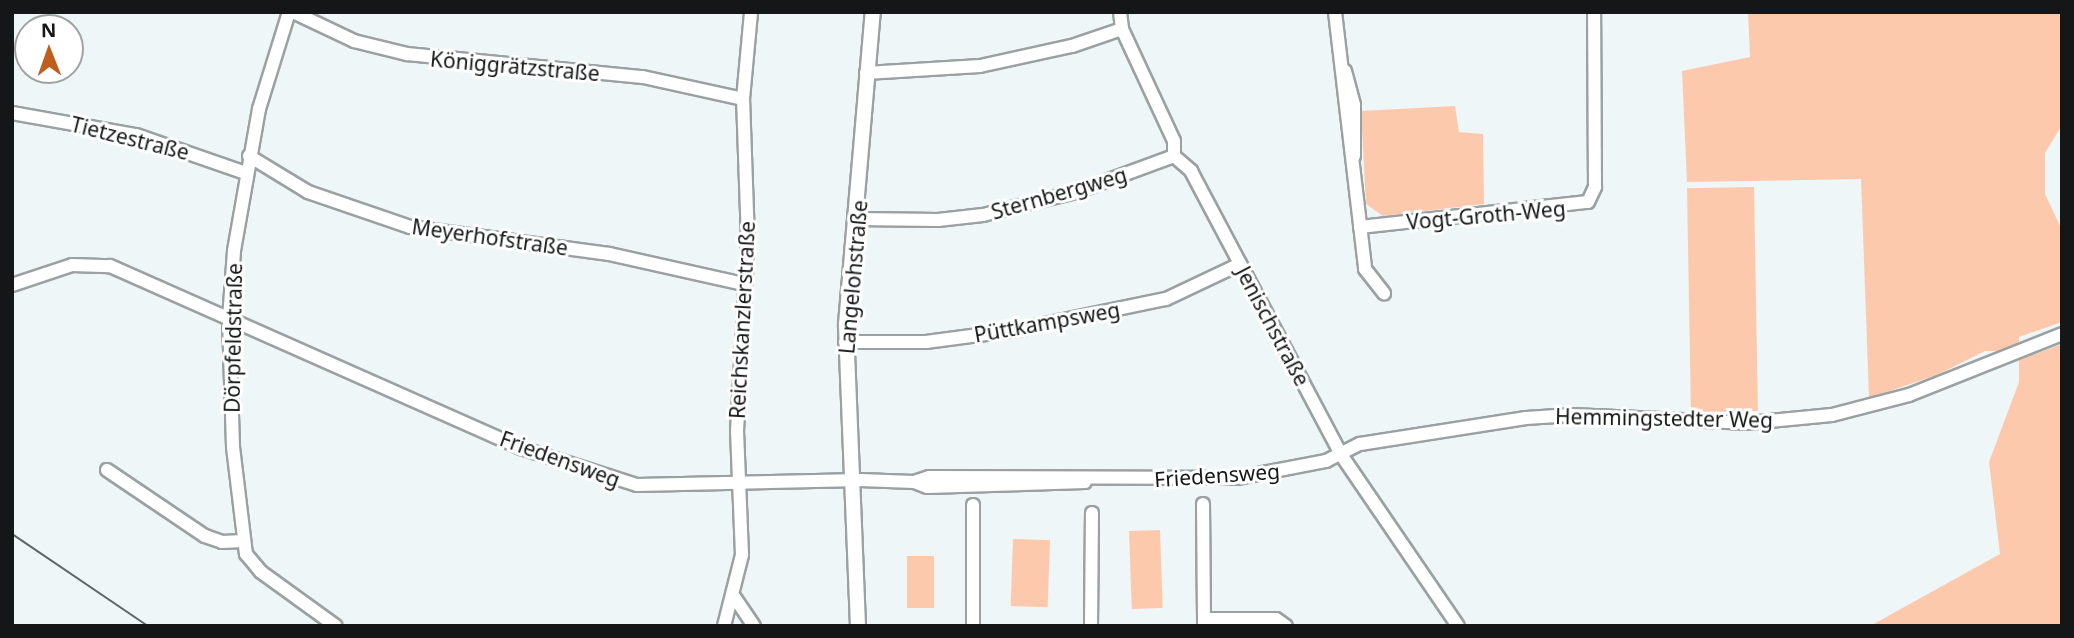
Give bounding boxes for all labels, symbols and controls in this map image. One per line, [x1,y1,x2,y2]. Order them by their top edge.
north arrow [14,14,84,84]
text: N [41,17,57,43]
street label: Königgrätzstraße [429,46,601,86]
street label: Tietzestraße [68,111,192,165]
street label: Sternbergweg [988,162,1130,224]
street label: Vogt-Groth-Weg [1405,195,1567,235]
street label: Langelohstraße [834,199,872,355]
street label: Meyerhofstraße [410,214,570,260]
street label: Reichskanzlerstraße [724,220,760,420]
street label: Jenischstraße [1231,262,1315,390]
street label: Dörpfeldstraße [219,263,247,413]
street label: Püttkampsweg [972,297,1122,347]
street label: Hemmingstedter Weg [1555,404,1773,432]
street label: Friedensweg [497,426,623,492]
street label: Friedensweg [1153,458,1281,492]

